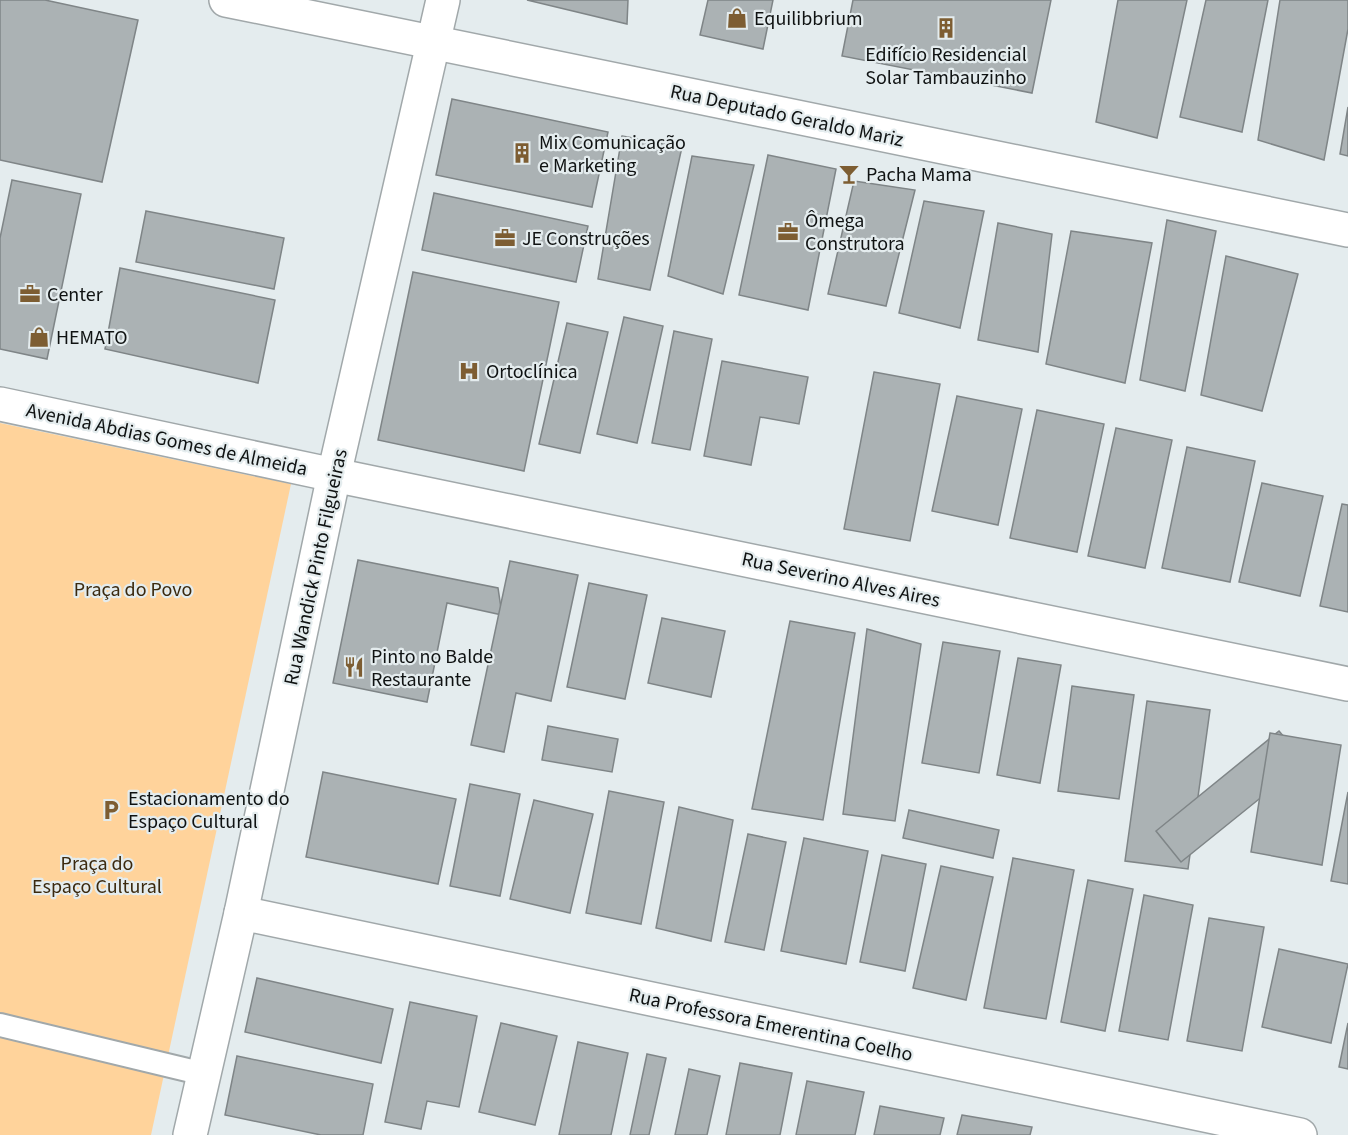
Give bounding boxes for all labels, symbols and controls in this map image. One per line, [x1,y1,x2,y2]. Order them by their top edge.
place label: Equilibbrium [754,5,863,33]
shop icon: Equilibbrium [725,6,749,30]
building icon: Edifício Residencial Solar Tambauzinho [934,16,958,40]
place label: Edifício Residencial Solar Tambauzinho [865,41,1027,92]
street label: Rua Deputado Geraldo Mariz [668,78,906,154]
place label: Mix Comunicação e Marketing [539,129,686,180]
building icon: Mix Comunicação e Marketing [510,141,534,165]
place label: Pacha Mama [866,161,972,189]
bar icon: Pacha Mama [837,162,861,186]
place label: Ômega Construtora [805,207,905,258]
office icon: Ômega Construtora [776,220,800,244]
place label: JE Construções [522,225,650,253]
office icon: JE Construções [493,226,517,250]
place label: Center [47,281,103,309]
office icon: Center [18,282,42,306]
place label: HEMATO [56,324,127,352]
shop icon: HEMATO [27,325,51,349]
place label: Ortoclínica [486,358,578,386]
hospital icon: Ortoclínica [457,359,481,383]
street label: Avenida Abdias Gomes de Almeida [24,396,310,484]
street label: Rua Wandick Pinto Filgueiras [277,446,355,688]
street label: Rua Severino Alves Aires [739,545,943,615]
park label: Praça do Povo [74,576,192,604]
place label: Pinto no Balde Restaurante [371,643,493,694]
restaurant icon: Pinto no Balde Restaurante [342,655,366,679]
place label: Estacionamento do Espaço Cultural [128,785,290,836]
parking icon: Estacionamento do Espaço Cultural [99,798,123,822]
park label: Praça do Espaço Cultural [32,850,162,901]
street label: Rua Professora Emerentina Coelho [626,981,915,1069]

